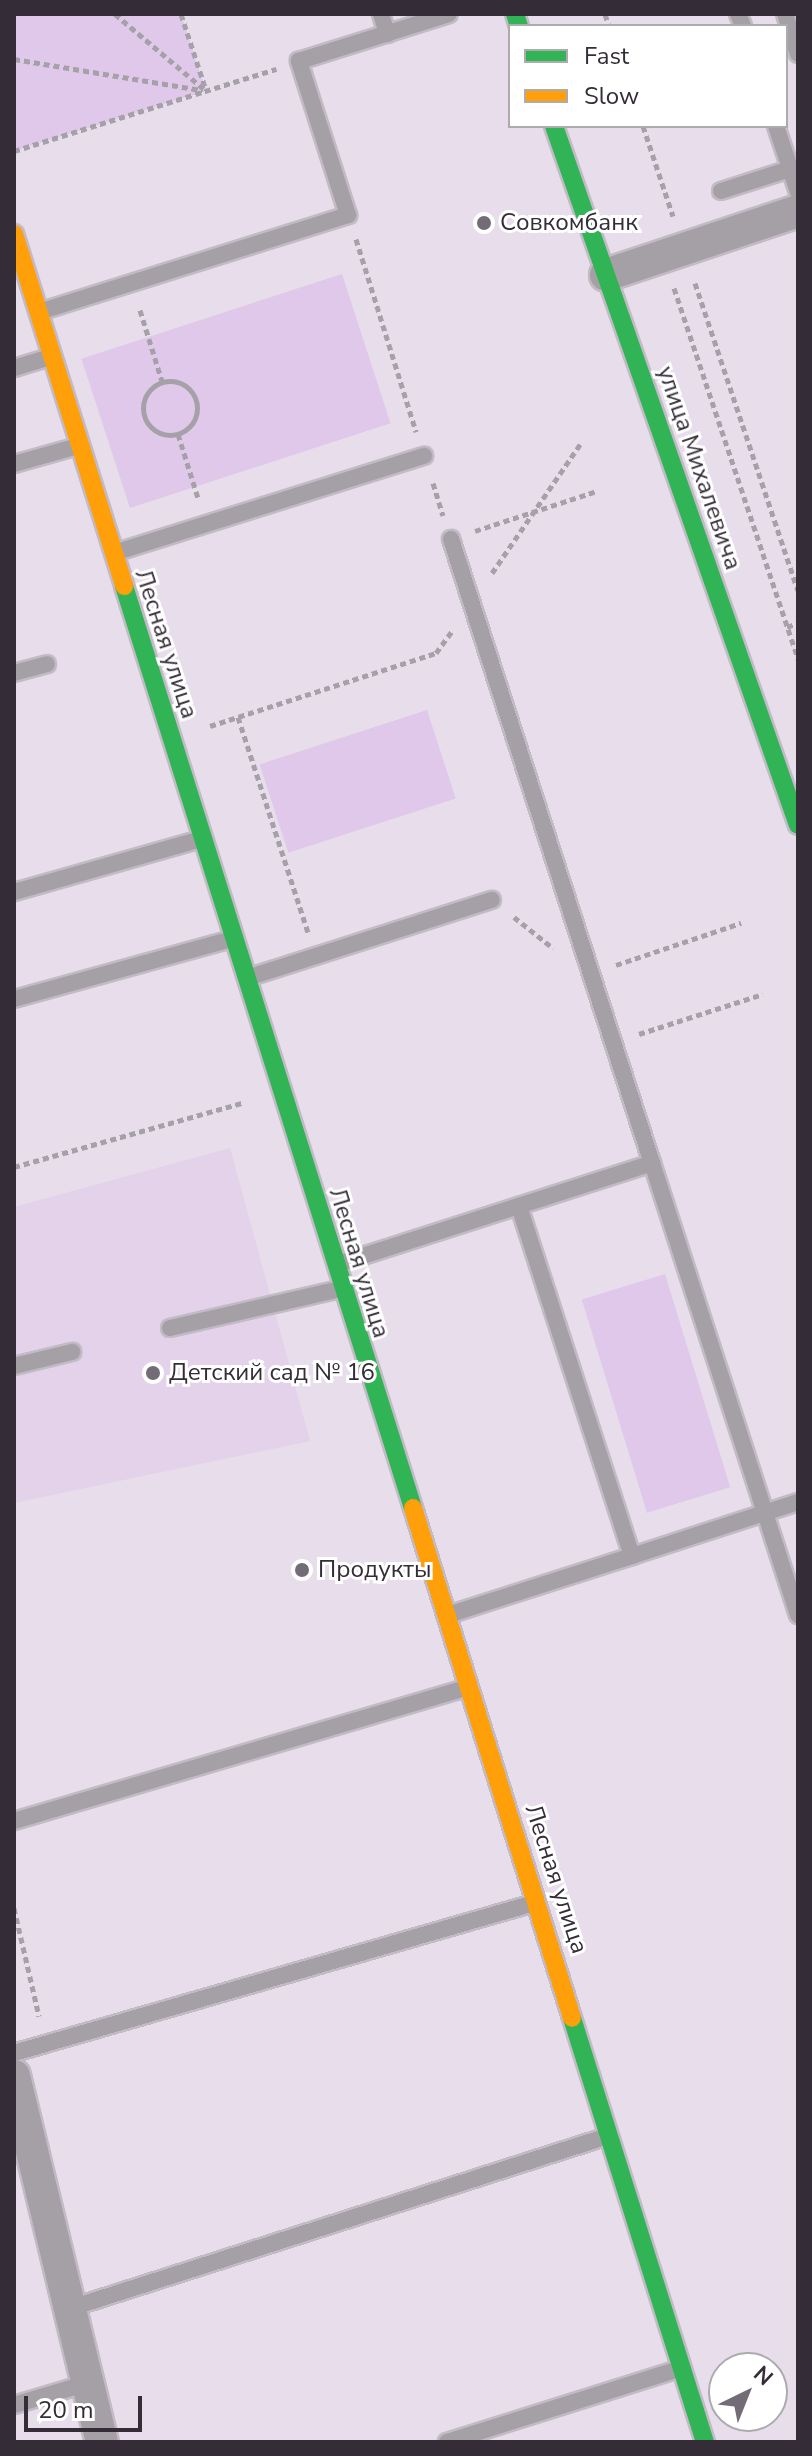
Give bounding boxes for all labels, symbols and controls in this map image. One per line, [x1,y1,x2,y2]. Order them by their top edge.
legend [508,24,788,128]
text: Fast [584,40,629,72]
text: Slow [584,80,639,112]
place label: Совкомбанк [500,209,638,237]
marker: Совкомбанк [475,214,493,232]
street label: улица Михалевича [651,362,747,574]
street label: Лесная улица [128,566,204,722]
street label: Лесная улица [323,1185,395,1341]
place label: Детский сад № 16 [169,1359,375,1387]
marker: Детский сад № 16 [144,1364,162,1382]
place label: Продукты [318,1556,432,1584]
marker: Продукты [293,1561,311,1579]
street label: Лесная улица [518,1801,594,1957]
north arrow [708,2352,788,2432]
text: N [747,2359,779,2392]
scale bar [28,2380,146,2430]
text: 20 m [38,2394,94,2426]

